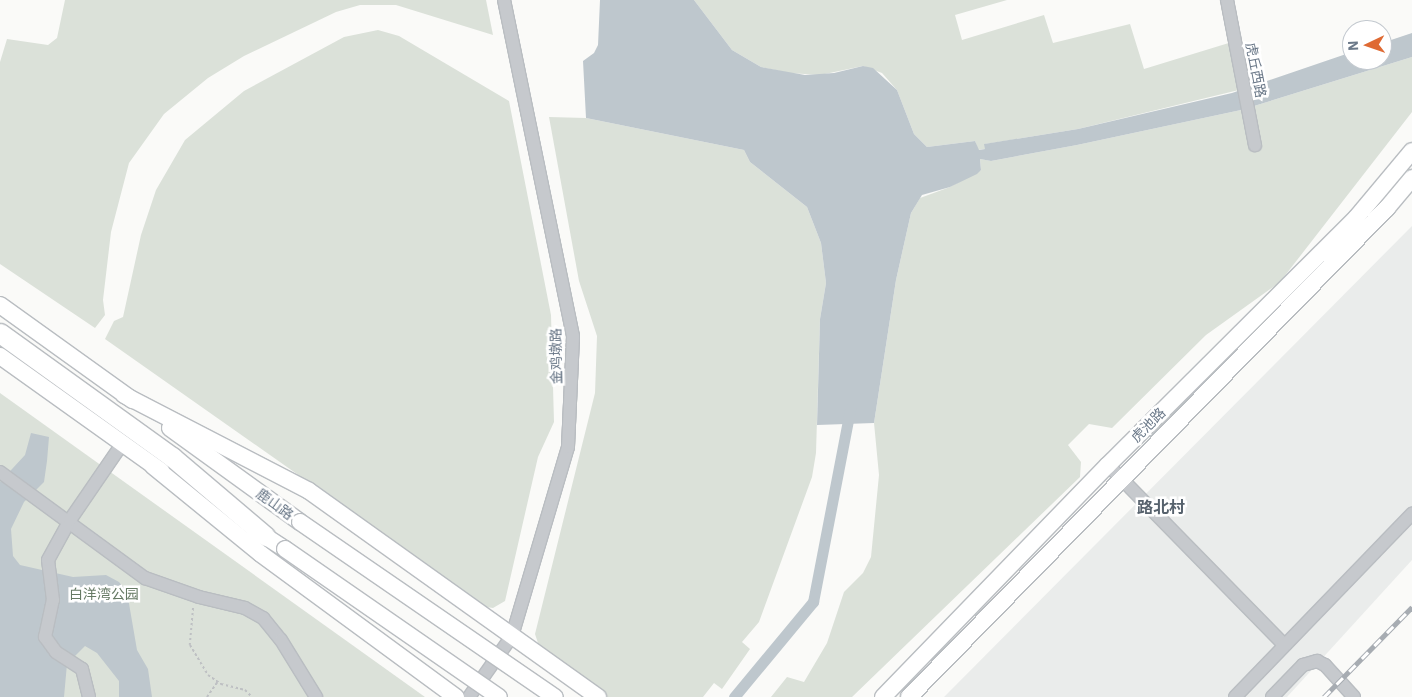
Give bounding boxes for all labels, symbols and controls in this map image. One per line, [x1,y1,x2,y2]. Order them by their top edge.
north arrow [1342,20,1392,70]
text: N [1344,40,1362,51]
street label: 虎丘西路 [1242,41,1270,99]
street label: 金鸡墩路 [547,328,565,384]
street label: 虎池路 [1127,404,1169,446]
street label: 鹿山路 [253,485,297,523]
district label: 路北村 [1137,497,1185,517]
park label: 白洋湾公园 [69,586,139,602]

